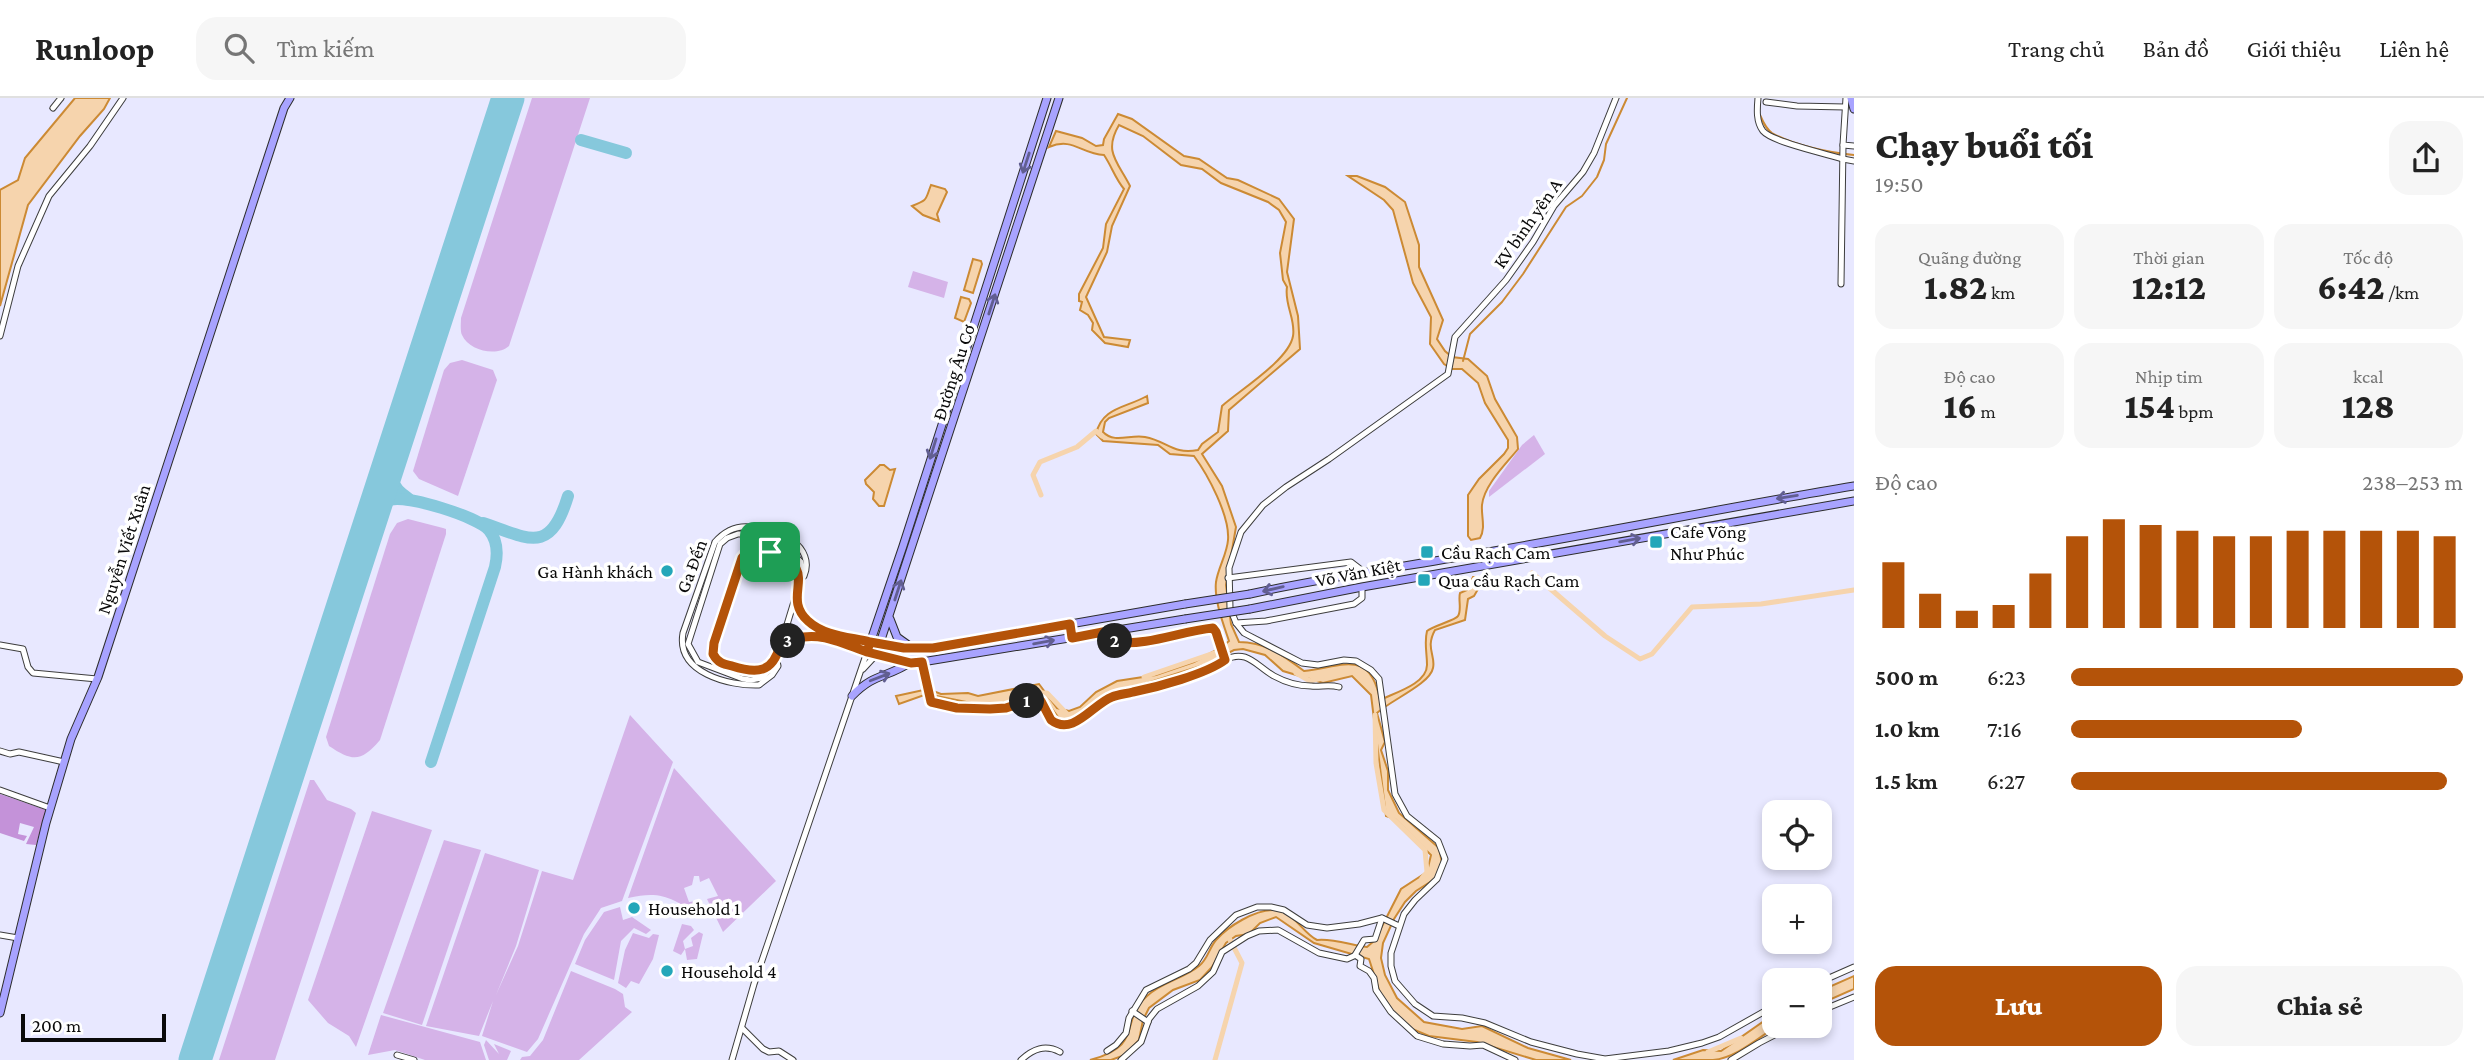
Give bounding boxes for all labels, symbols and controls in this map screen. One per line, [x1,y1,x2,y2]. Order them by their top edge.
search box [196,17,686,80]
icon: search [220,29,258,67]
text: Runloop [35,30,154,67]
text: Tìm kiếm [276,34,375,63]
text: Trang chủ [2008,35,2105,62]
text: Bản đồ [2143,35,2209,62]
text: Giới thiệu [2247,35,2341,62]
text: Liên hệ [2379,35,2449,62]
button: share [2389,121,2463,195]
text: Chạy buổi tối [1875,124,2093,166]
one-way arrow [1019,152,1032,174]
text: 19:50 [1875,171,1923,197]
street label: KV bình yên A [1489,174,1566,272]
text: Quãng đường [1918,247,2021,268]
text: Thời gian [2133,247,2205,268]
text: Tốc độ [2343,247,2393,268]
text: 1.82 [1924,268,1987,307]
text: 12:12 [2132,268,2206,307]
text: 6:42 [2317,268,2385,307]
text: km [1987,282,2015,303]
text: /km [2385,282,2419,303]
one-way arrow [987,294,999,316]
street label: Đường Âu Cơ [928,321,979,423]
text: Độ cao [1944,366,1996,387]
text: Nhịp tim [2135,366,2203,387]
text: kcal [2353,366,2384,387]
text: 16 [1944,387,1977,426]
text: 154 [2125,387,2175,426]
text: 128 [2342,387,2395,426]
text: m [1977,401,1996,422]
text: bpm [2175,401,2213,422]
one-way arrow [926,438,939,460]
text: Độ cao [1875,469,1938,495]
text: 238–253 m [2362,469,2463,495]
street label: Nguyễn Viết Xuân [93,481,154,617]
one-way arrow [1776,491,1799,504]
place label: Cafe Võng Như Phúc [1670,521,1746,564]
pin [740,522,800,582]
icon: arrive [751,533,789,571]
one-way arrow [1619,533,1641,546]
marker: Cafe Võng Như Phúc [1648,534,1664,550]
street label: Ga Đến [672,536,711,596]
place label: Cầu Rạch Cam [1441,542,1550,563]
marker: Cầu Rạch Cam [1419,544,1435,560]
street label: Võ Văn Kiệt [1314,554,1403,591]
place label: Ga Hành khách [537,561,653,582]
marker: Ga Hành khách [659,563,675,579]
place label: Qua cầu Rạch Cam [1438,570,1579,591]
marker: Qua cầu Rạch Cam [1416,572,1432,588]
one-way arrow [893,580,905,602]
one-way arrow [1262,583,1285,596]
pin: 3 [770,624,806,658]
pin: 2 [1098,624,1132,658]
text: 3 [783,630,792,651]
text: 2 [1110,630,1119,651]
one-way arrow [1032,635,1055,649]
text: 500 m [1875,664,1938,690]
text: 6:23 [1987,664,2026,690]
one-way arrow [869,669,890,682]
pin: 1 [1010,684,1044,718]
text: 1 [1023,690,1030,711]
text: 1.0 km [1875,716,1940,742]
text: 7:16 [1987,716,2022,742]
text: 1.5 km [1875,768,1938,794]
text: 6:27 [1987,768,2025,794]
map controls [1762,800,1832,1038]
button: locate [1762,800,1832,870]
button: + [1762,884,1832,954]
place label: Household 1 [648,898,740,919]
marker: Household 1 [626,900,642,916]
place label: Household 4 [681,961,777,982]
marker: Household 4 [659,963,675,979]
button: Lưu [1875,966,2162,1046]
button: Chia sẻ [2176,966,2463,1046]
button: − [1762,968,1832,1038]
scale bar [21,1011,166,1043]
text: 200 m [32,1015,81,1036]

